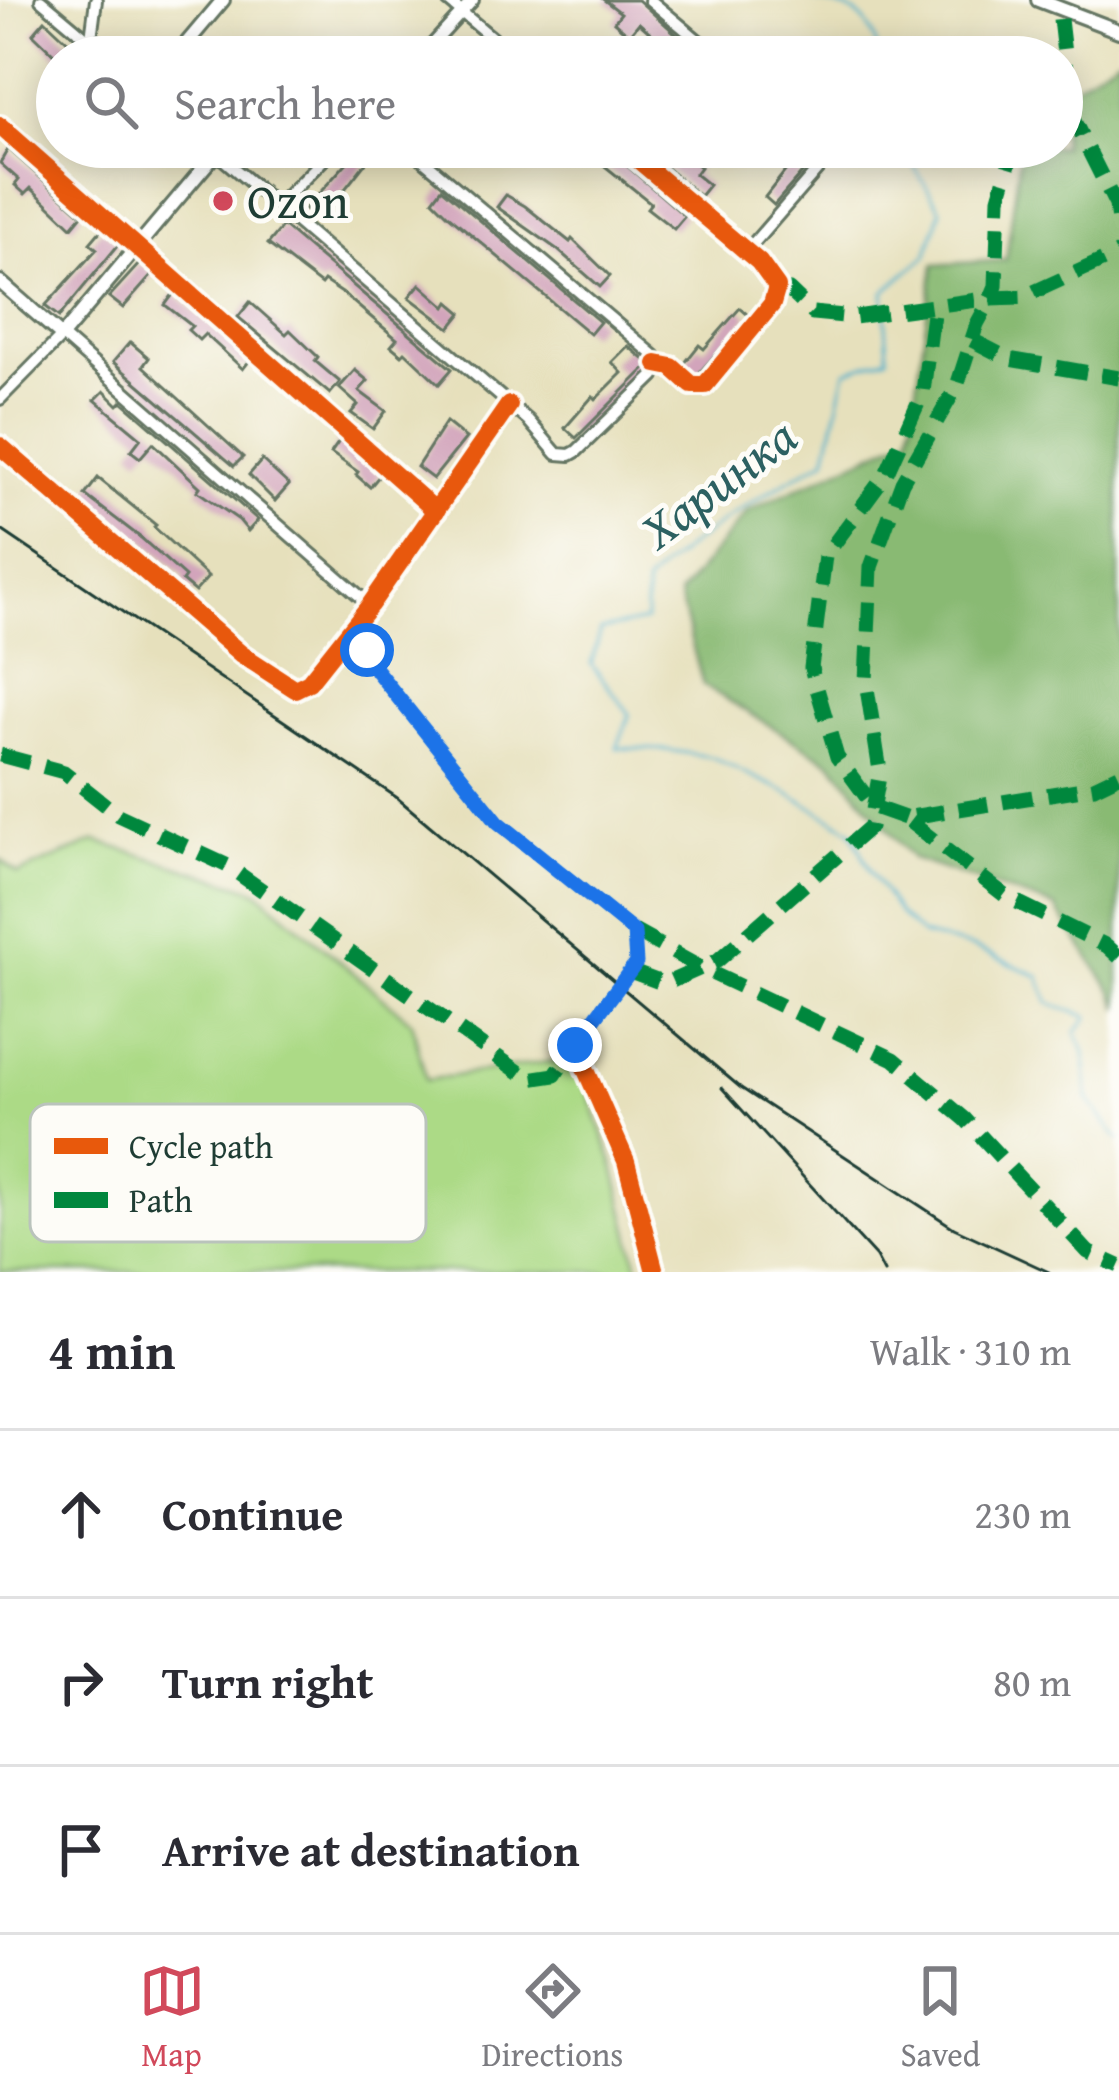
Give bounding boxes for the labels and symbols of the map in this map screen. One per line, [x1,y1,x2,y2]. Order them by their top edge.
place label: Ozon [247,165,349,236]
marker: Ozon [210,188,236,214]
water label: Харинка [623,399,812,567]
route start [340,623,394,677]
route end [548,1018,602,1072]
legend [30,1104,426,1242]
text: Cycle path [129,1122,274,1170]
text: Path [129,1176,193,1224]

